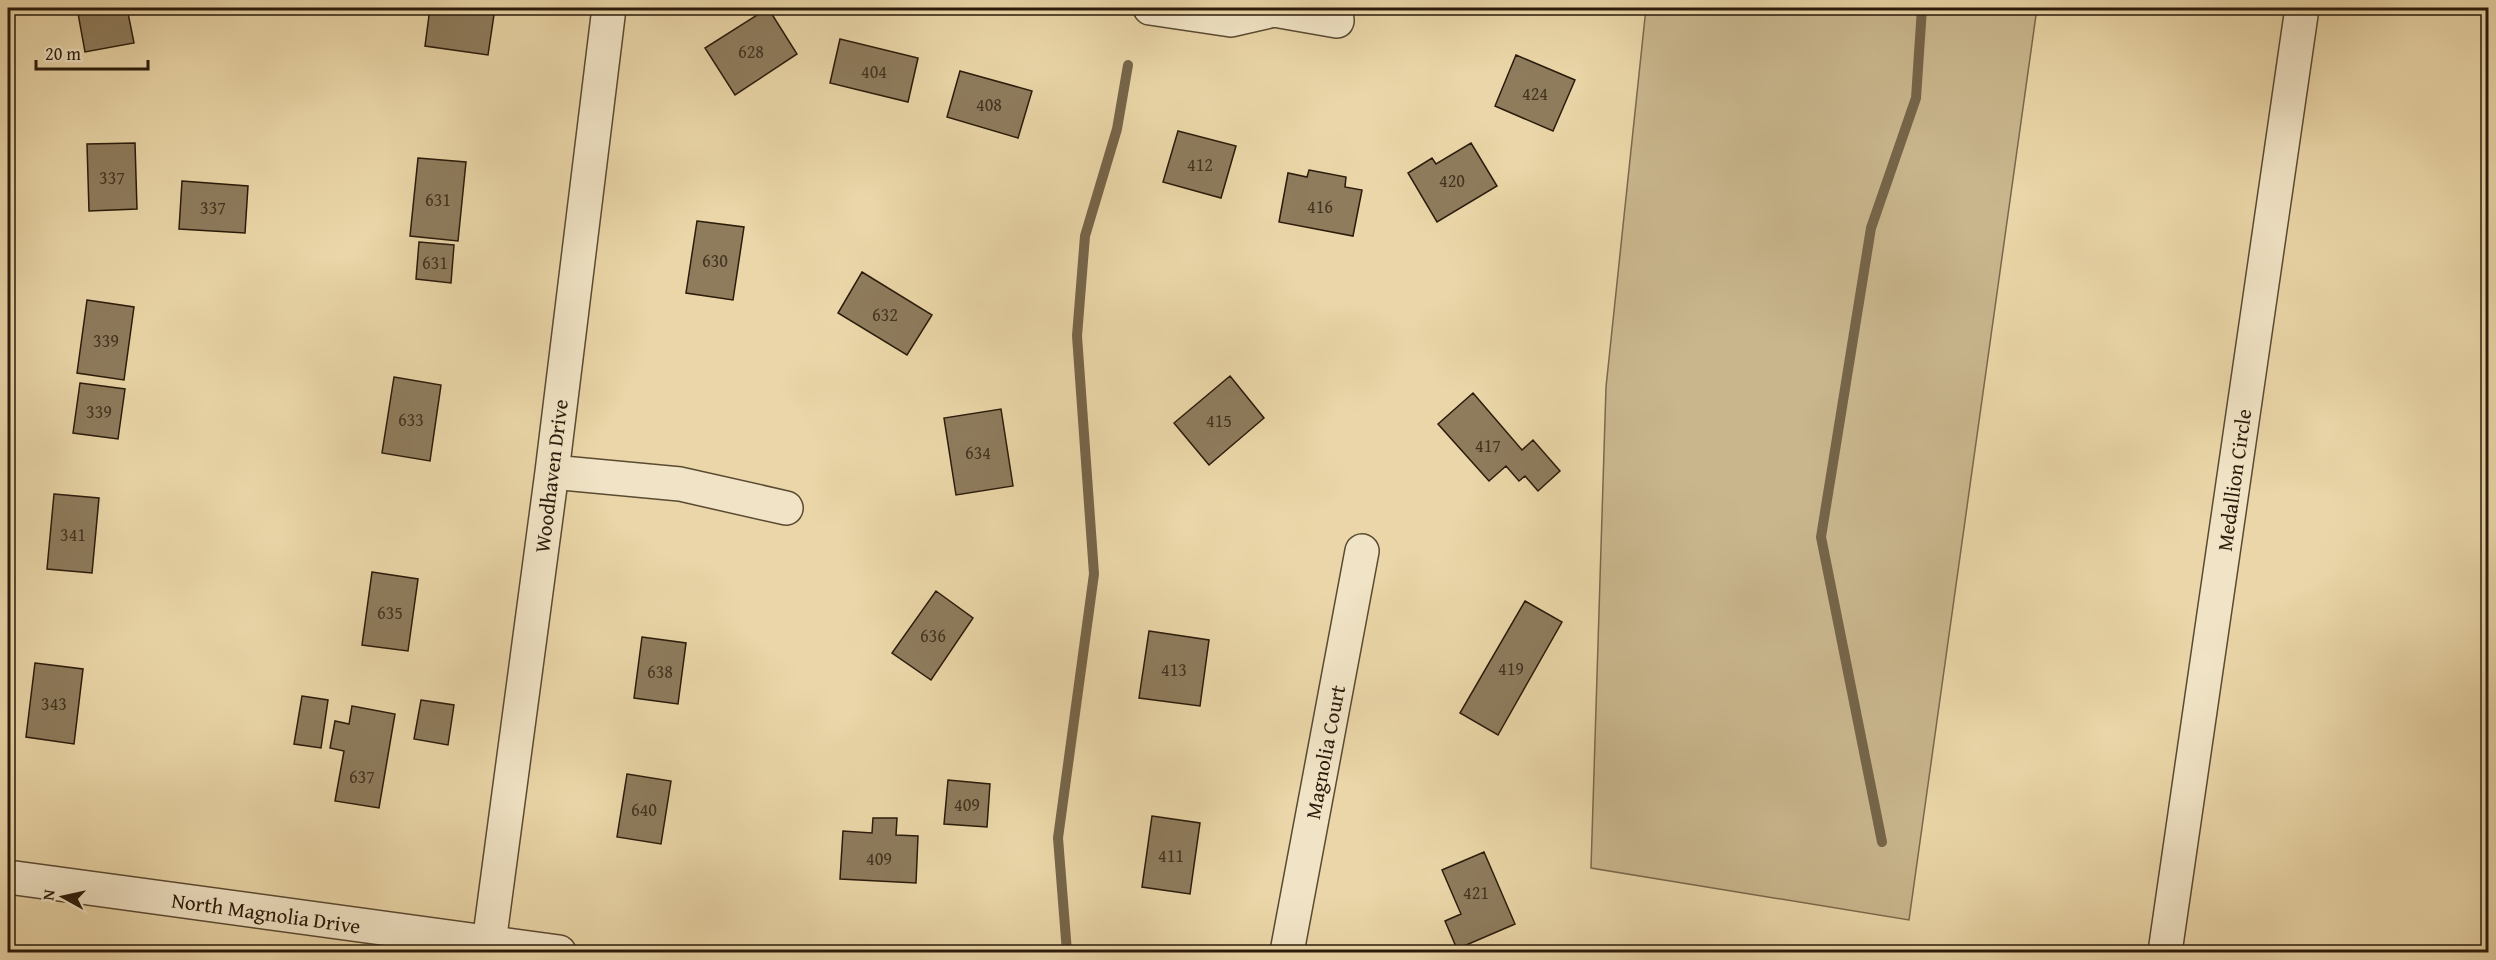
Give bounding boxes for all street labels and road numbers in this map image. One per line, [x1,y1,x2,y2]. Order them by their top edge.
street label: Woodhaven Drive [526,397,576,555]
street label: Medallion Circle [2209,407,2259,553]
street label: Magnolia Court [1297,682,1353,822]
street label: North Magnolia Drive [170,884,363,942]

